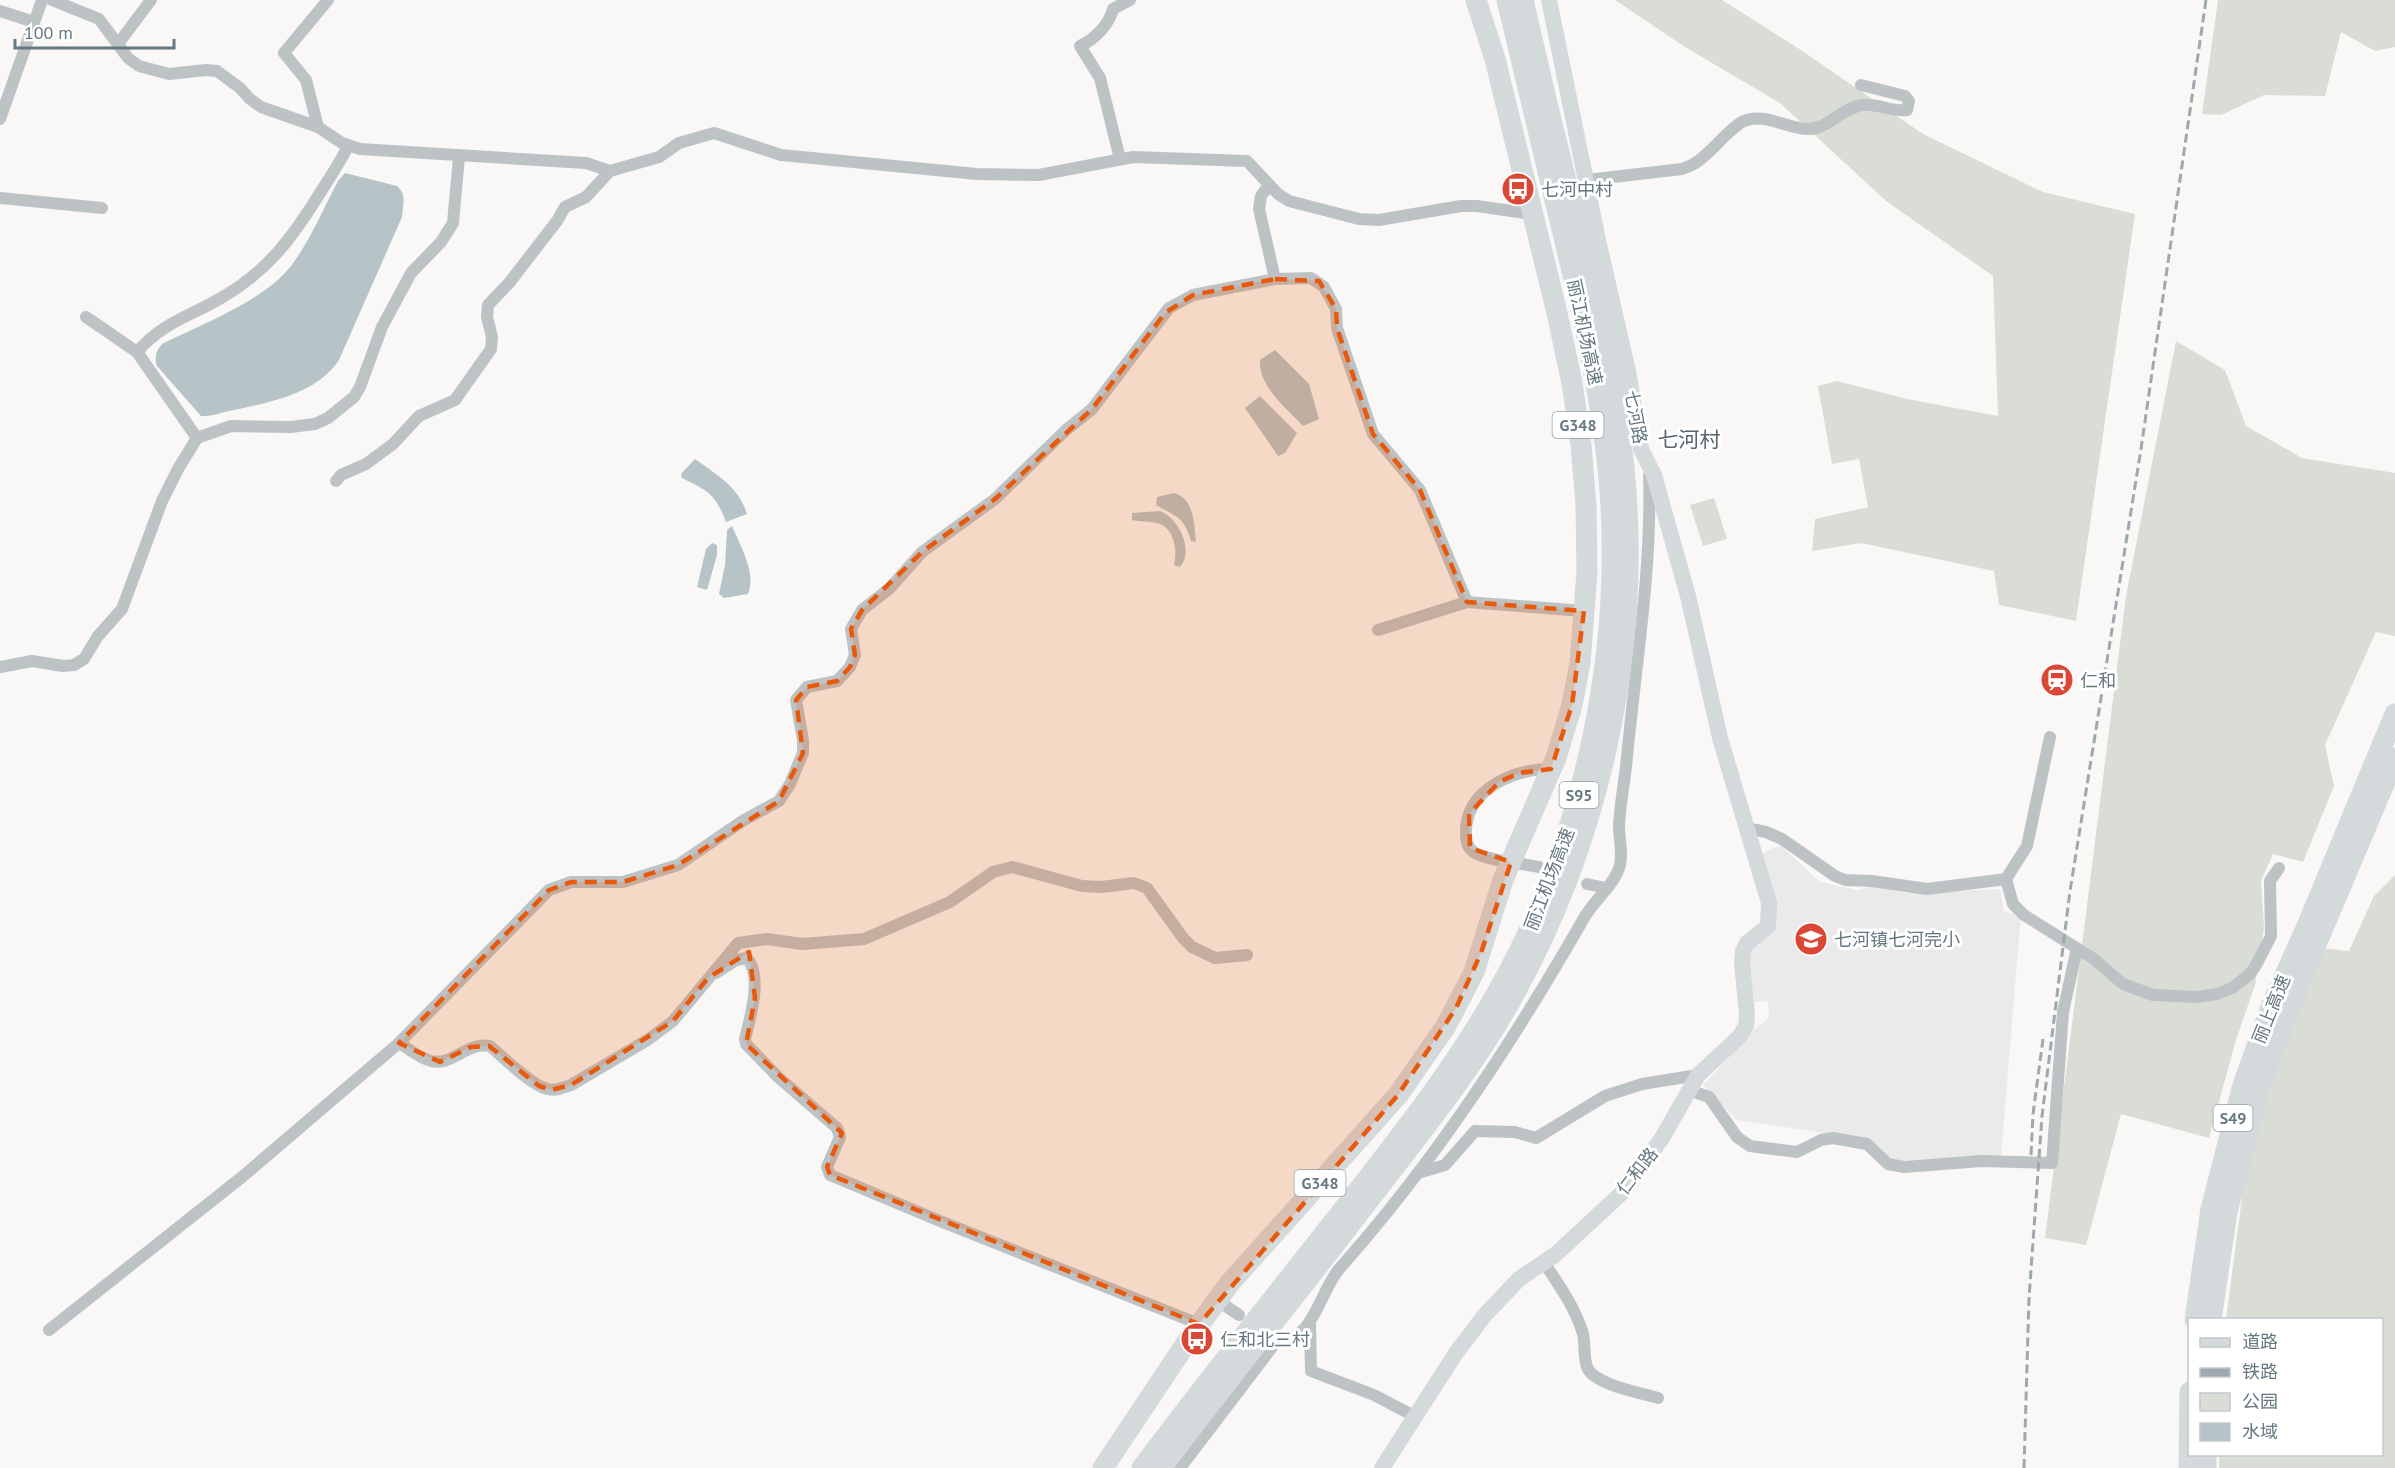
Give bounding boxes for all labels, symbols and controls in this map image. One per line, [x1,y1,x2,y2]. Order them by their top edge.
scale bar [15,12,174,50]
text: 100 m [24,21,73,44]
bus stop icon: 七河中村 [1500,171,1536,207]
place label: 七河中村 [1541,178,1613,201]
street label: 丽江机场高速 [1563,277,1607,387]
street label: 七河路 [1620,388,1652,446]
road number: G348 [1552,412,1604,438]
district label: 七河村 [1658,426,1721,453]
station icon: 仁和 [2039,662,2075,698]
place label: 仁和 [2080,669,2116,692]
road number: S95 [1560,782,1598,808]
street label: 丽江机场高速 [1519,824,1579,934]
school or university icon: 七河镇七河完小 [1793,921,1829,957]
place label: 七河镇七河完小 [1834,928,1960,951]
street label: 丽上高速 [2247,971,2295,1047]
road number: S49 [2214,1105,2252,1131]
street label: 仁和路 [1611,1143,1663,1199]
road number: G348 [1294,1170,1346,1196]
legend [2188,1318,2383,1456]
bus stop icon: 仁和北三村 [1179,1321,1215,1357]
place label: 仁和北三村 [1220,1328,1310,1351]
text: 道路 [2242,1330,2278,1353]
text: 铁路 [2242,1360,2278,1383]
text: 公园 [2242,1390,2278,1413]
text: 水域 [2242,1420,2278,1443]

